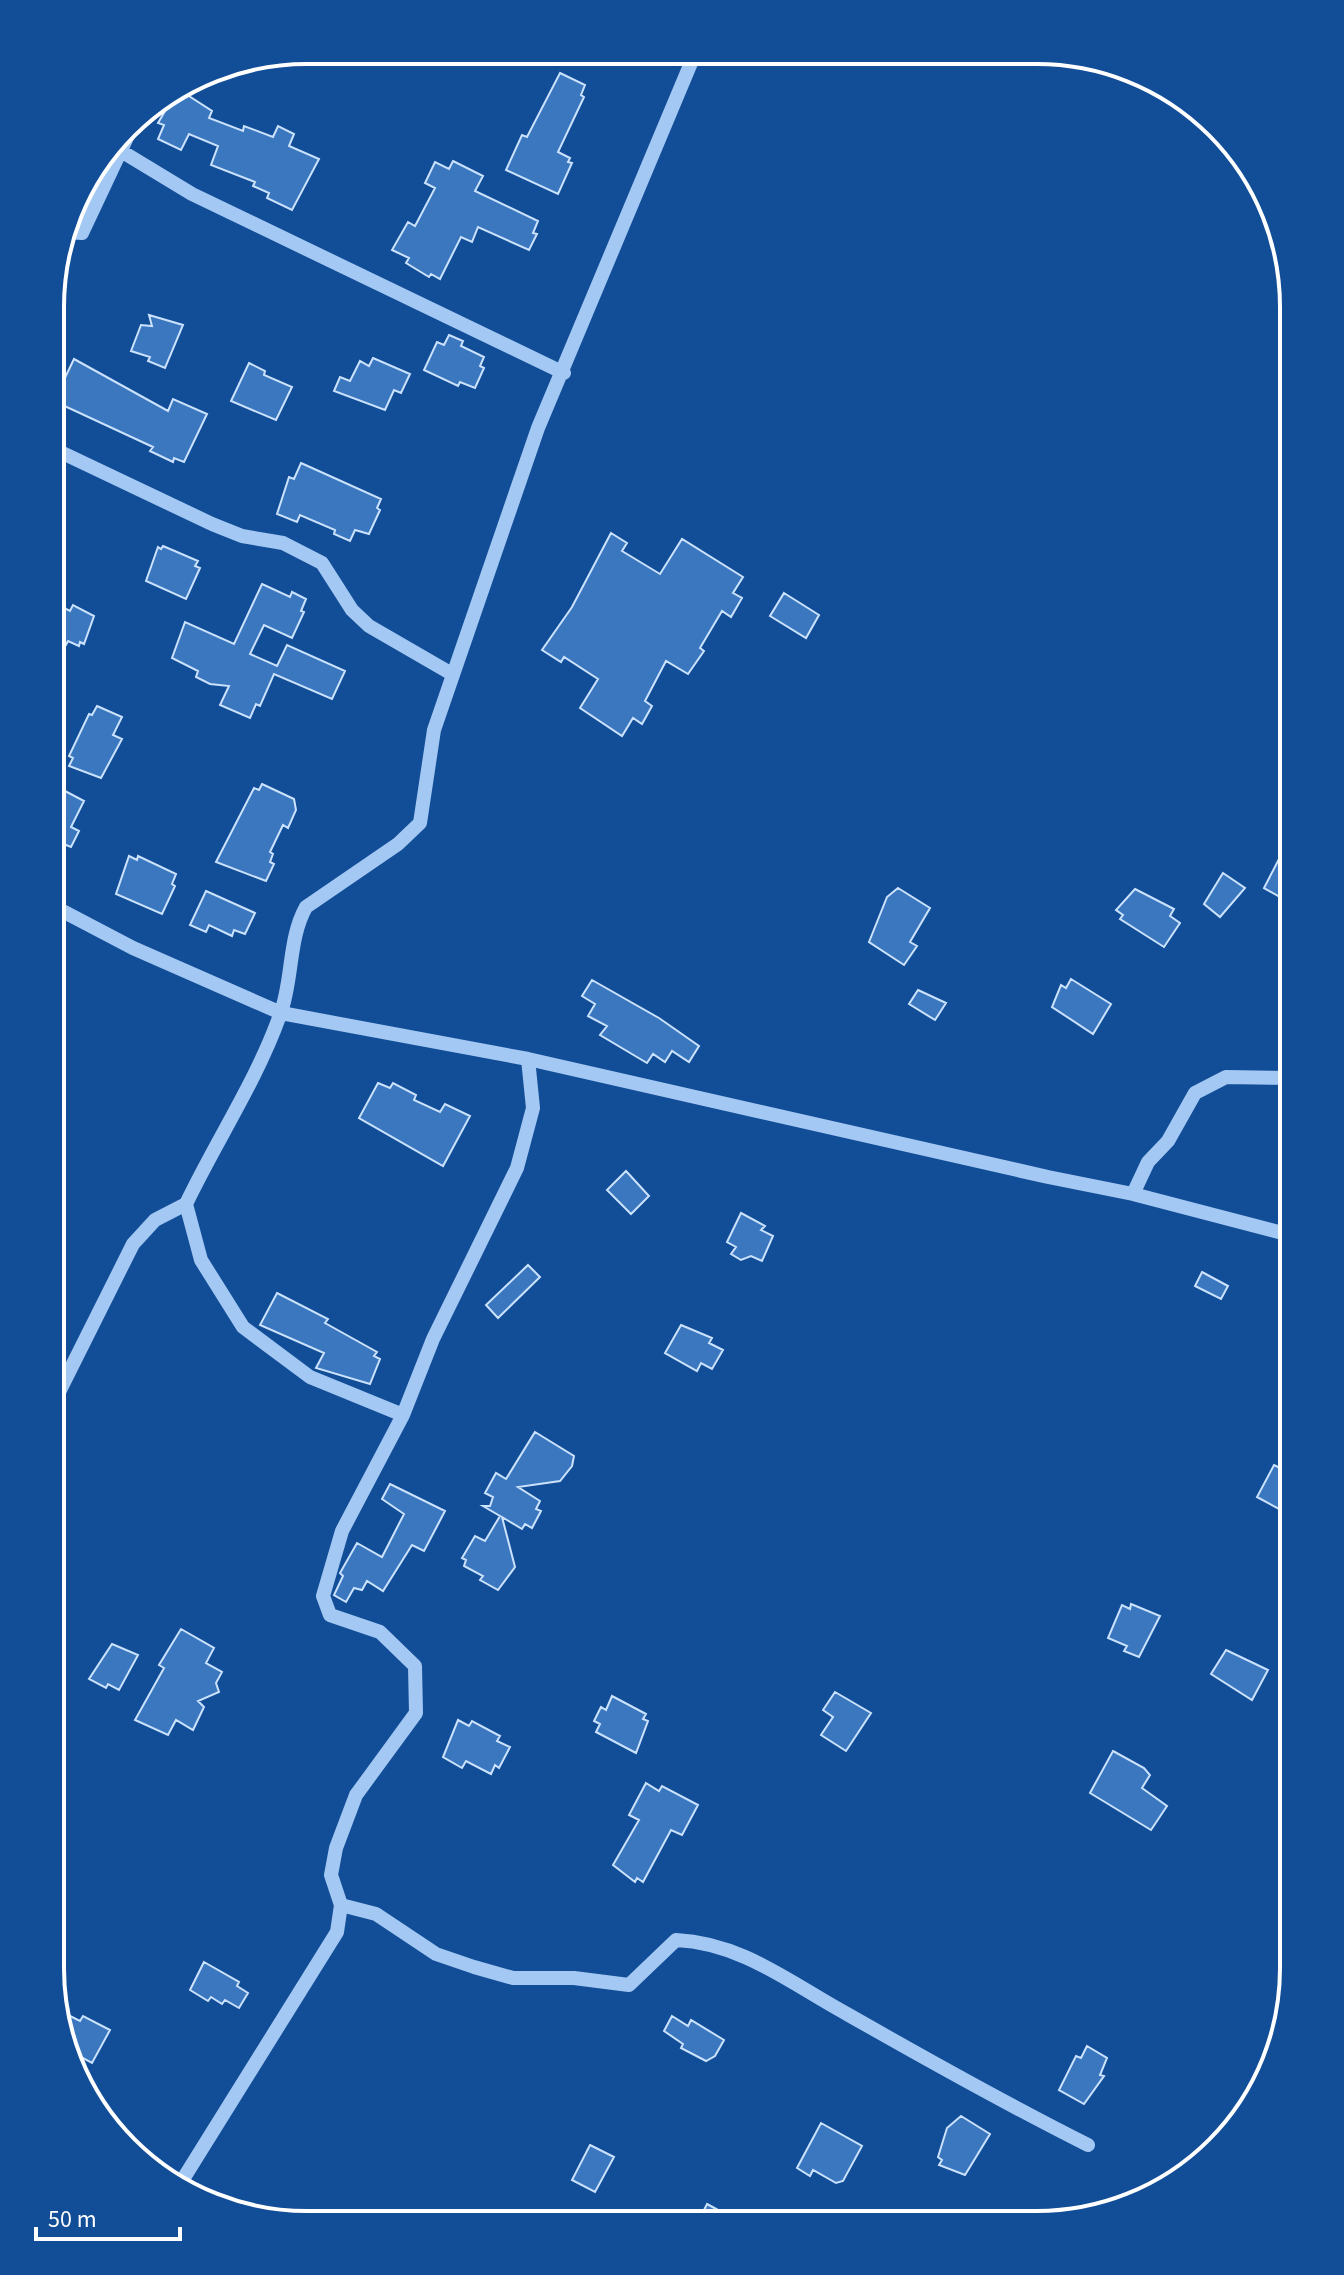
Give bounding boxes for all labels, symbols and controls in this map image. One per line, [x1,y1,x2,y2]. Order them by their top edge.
scale bar [36,2191,180,2241]
text: 50 m [48,2202,97,2237]

